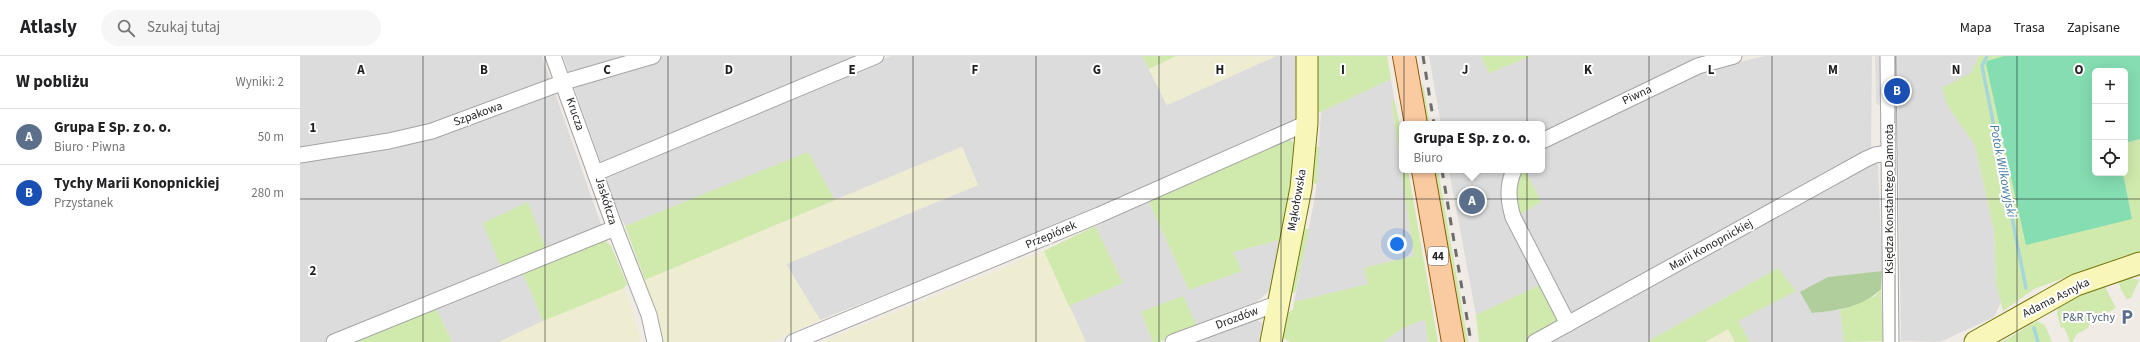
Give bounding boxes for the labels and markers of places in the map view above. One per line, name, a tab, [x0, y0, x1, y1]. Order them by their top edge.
pin: B	[1884, 76, 1910, 106]
pin: A	[1459, 186, 1485, 216]
parking icon: P&R Tychy	[2118, 308, 2136, 326]
place label: P&R Tychy	[2062, 309, 2115, 326]

